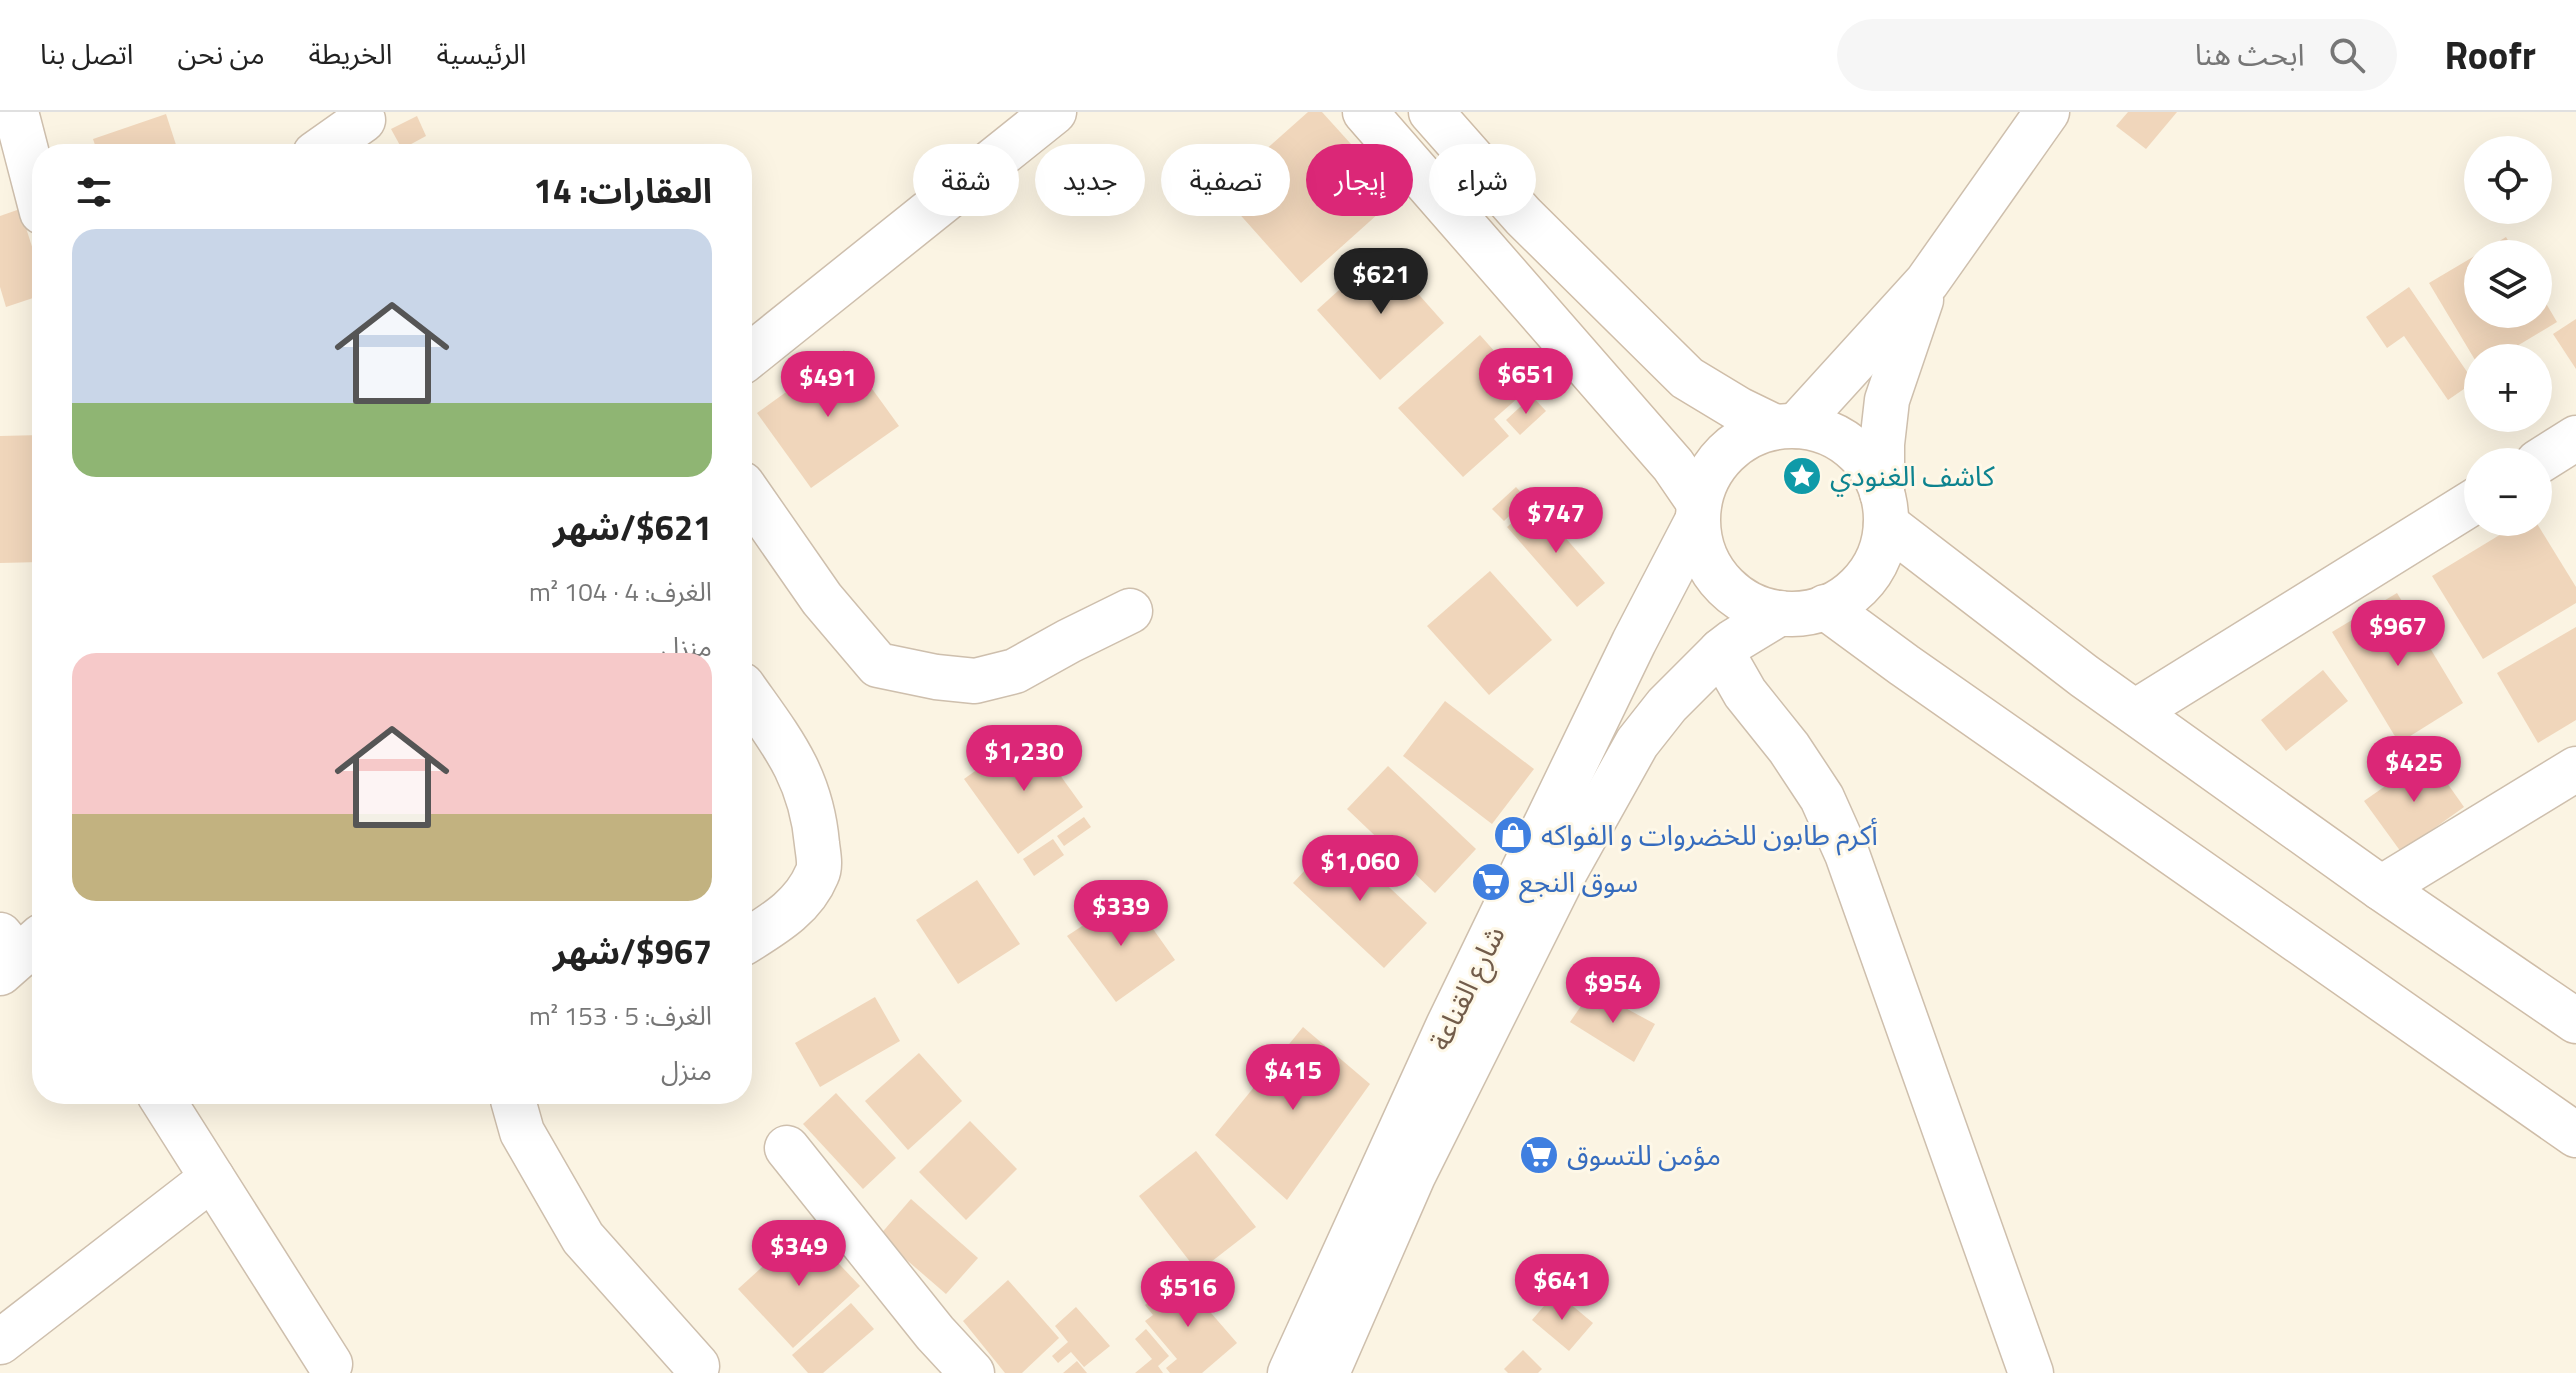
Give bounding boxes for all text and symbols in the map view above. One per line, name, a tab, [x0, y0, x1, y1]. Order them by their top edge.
search box	[1837, 19, 2397, 91]
text: Roofr	[2445, 26, 2536, 84]
text: ابحث هنا	[2195, 31, 2305, 77]
text: اتصل بنا	[40, 32, 134, 75]
text: من نحن	[178, 32, 265, 75]
text: الخريطة	[309, 32, 393, 75]
text: الرئيسية	[437, 32, 527, 75]
icon: search	[2325, 33, 2369, 77]
map controls	[2464, 136, 2552, 536]
button: locate	[2464, 136, 2552, 224]
chip: شقة	[913, 144, 1019, 216]
chip: جديد	[1035, 144, 1145, 216]
chip: تصفية	[1161, 144, 1290, 216]
chip: إيجار	[1306, 144, 1413, 216]
chip: شراء	[1429, 144, 1536, 216]
text: العقارات: 14	[534, 164, 712, 216]
icon: filters	[72, 170, 116, 214]
button: layers	[2464, 240, 2552, 328]
pin: $621	[1334, 248, 1428, 316]
text: $621	[1352, 254, 1410, 293]
icon: home	[320, 281, 464, 425]
button: +	[2464, 344, 2552, 432]
pin: $651	[1479, 348, 1573, 416]
pin: $491	[781, 351, 875, 419]
text: $651	[1497, 354, 1555, 393]
text: $491	[799, 357, 857, 396]
button: −	[2464, 448, 2552, 536]
place label: كاشف الغنودي	[1830, 454, 1995, 497]
place icon: كاشف الغنودي	[1781, 455, 1823, 497]
pin: $747	[1509, 487, 1603, 555]
text: $747	[1527, 493, 1585, 532]
text: $621/شهر	[553, 501, 712, 553]
text: الغرف: 4 · 104 m²	[529, 572, 712, 611]
pin: $967	[2351, 600, 2445, 668]
text: $967	[2369, 606, 2427, 645]
text: منزل	[661, 627, 712, 666]
icon: home	[320, 705, 464, 849]
pin: $1,230	[959, 725, 1089, 793]
text: $1,230	[984, 731, 1064, 770]
pin: $425	[2367, 736, 2461, 804]
text: $425	[2385, 742, 2443, 781]
place label: أكرم طابون للخضروات و الفواكه	[1541, 813, 1878, 856]
shop icon: أكرم طابون للخضروات و الفواكه	[1492, 814, 1534, 856]
pin: $1,060	[1295, 835, 1425, 903]
text: $1,060	[1320, 841, 1400, 880]
place label: سوق النجع	[1519, 860, 1638, 903]
supermarket icon: سوق النجع	[1470, 861, 1512, 903]
pin: $339	[1074, 880, 1168, 948]
text: $339	[1092, 886, 1150, 925]
street label: شارع القناعة	[1418, 918, 1515, 1057]
text: $967/شهر	[553, 925, 712, 977]
pin: $954	[1566, 957, 1660, 1025]
text: $954	[1584, 963, 1642, 1002]
text: الغرف: 5 · 153 m²	[529, 996, 712, 1035]
pin: $415	[1246, 1044, 1340, 1112]
text: $415	[1264, 1050, 1322, 1089]
text: منزل	[661, 1051, 712, 1090]
place label: مؤمن للتسوق	[1567, 1133, 1721, 1176]
supermarket icon: مؤمن للتسوق	[1518, 1134, 1560, 1176]
pin: $349	[752, 1220, 846, 1288]
text: $349	[770, 1226, 828, 1265]
pin: $641	[1515, 1254, 1609, 1322]
text: $641	[1533, 1260, 1591, 1299]
pin: $516	[1141, 1261, 1235, 1329]
text: $516	[1159, 1267, 1217, 1306]

